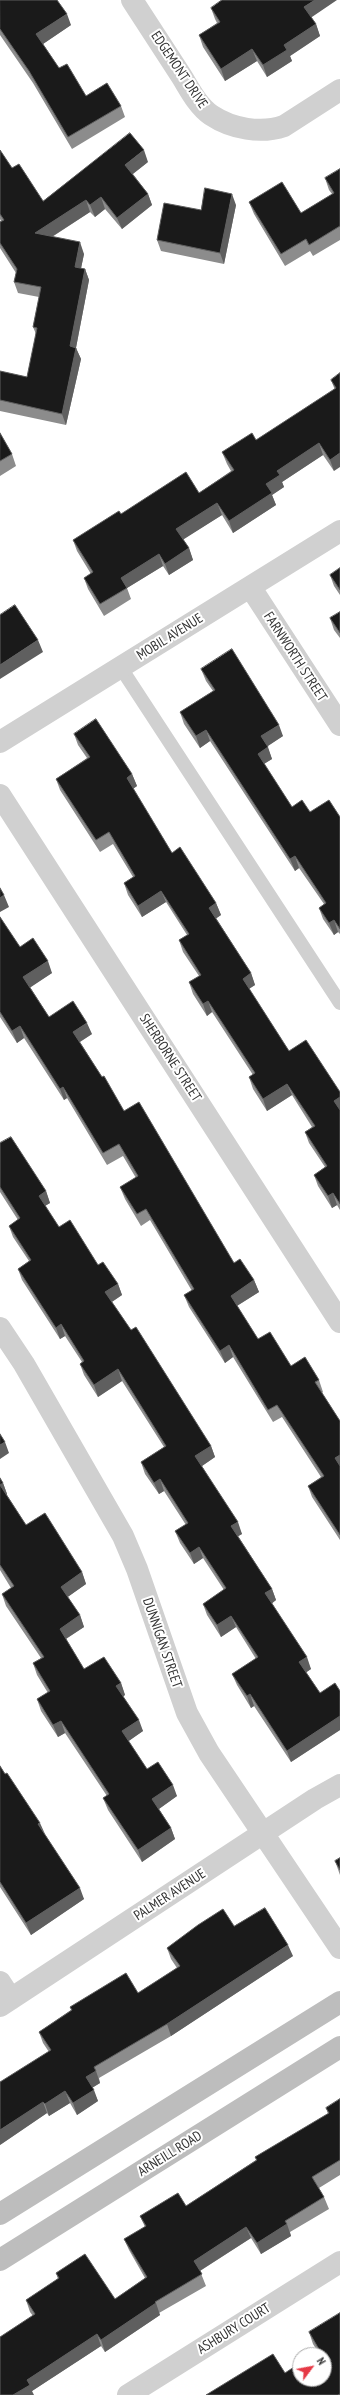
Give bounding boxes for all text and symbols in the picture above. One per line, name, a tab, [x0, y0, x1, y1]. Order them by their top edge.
street label: EDGEMONT DRIVE	[147, 28, 211, 112]
street label: FARNWORTH STREET	[260, 609, 330, 705]
street label: MOBIL AVENUE	[134, 610, 206, 664]
street label: SHERBORNE STREET	[135, 1011, 205, 1105]
street label: DUNNIGAN STREET	[139, 1596, 185, 1690]
street label: PALMER AVENUE	[131, 1866, 209, 1924]
street label: ARNEILL ROAD	[135, 2128, 205, 2180]
street label: ASHBURY COURT	[194, 2300, 274, 2358]
north arrow	[292, 2347, 332, 2387]
text: N	[314, 2355, 329, 2367]

